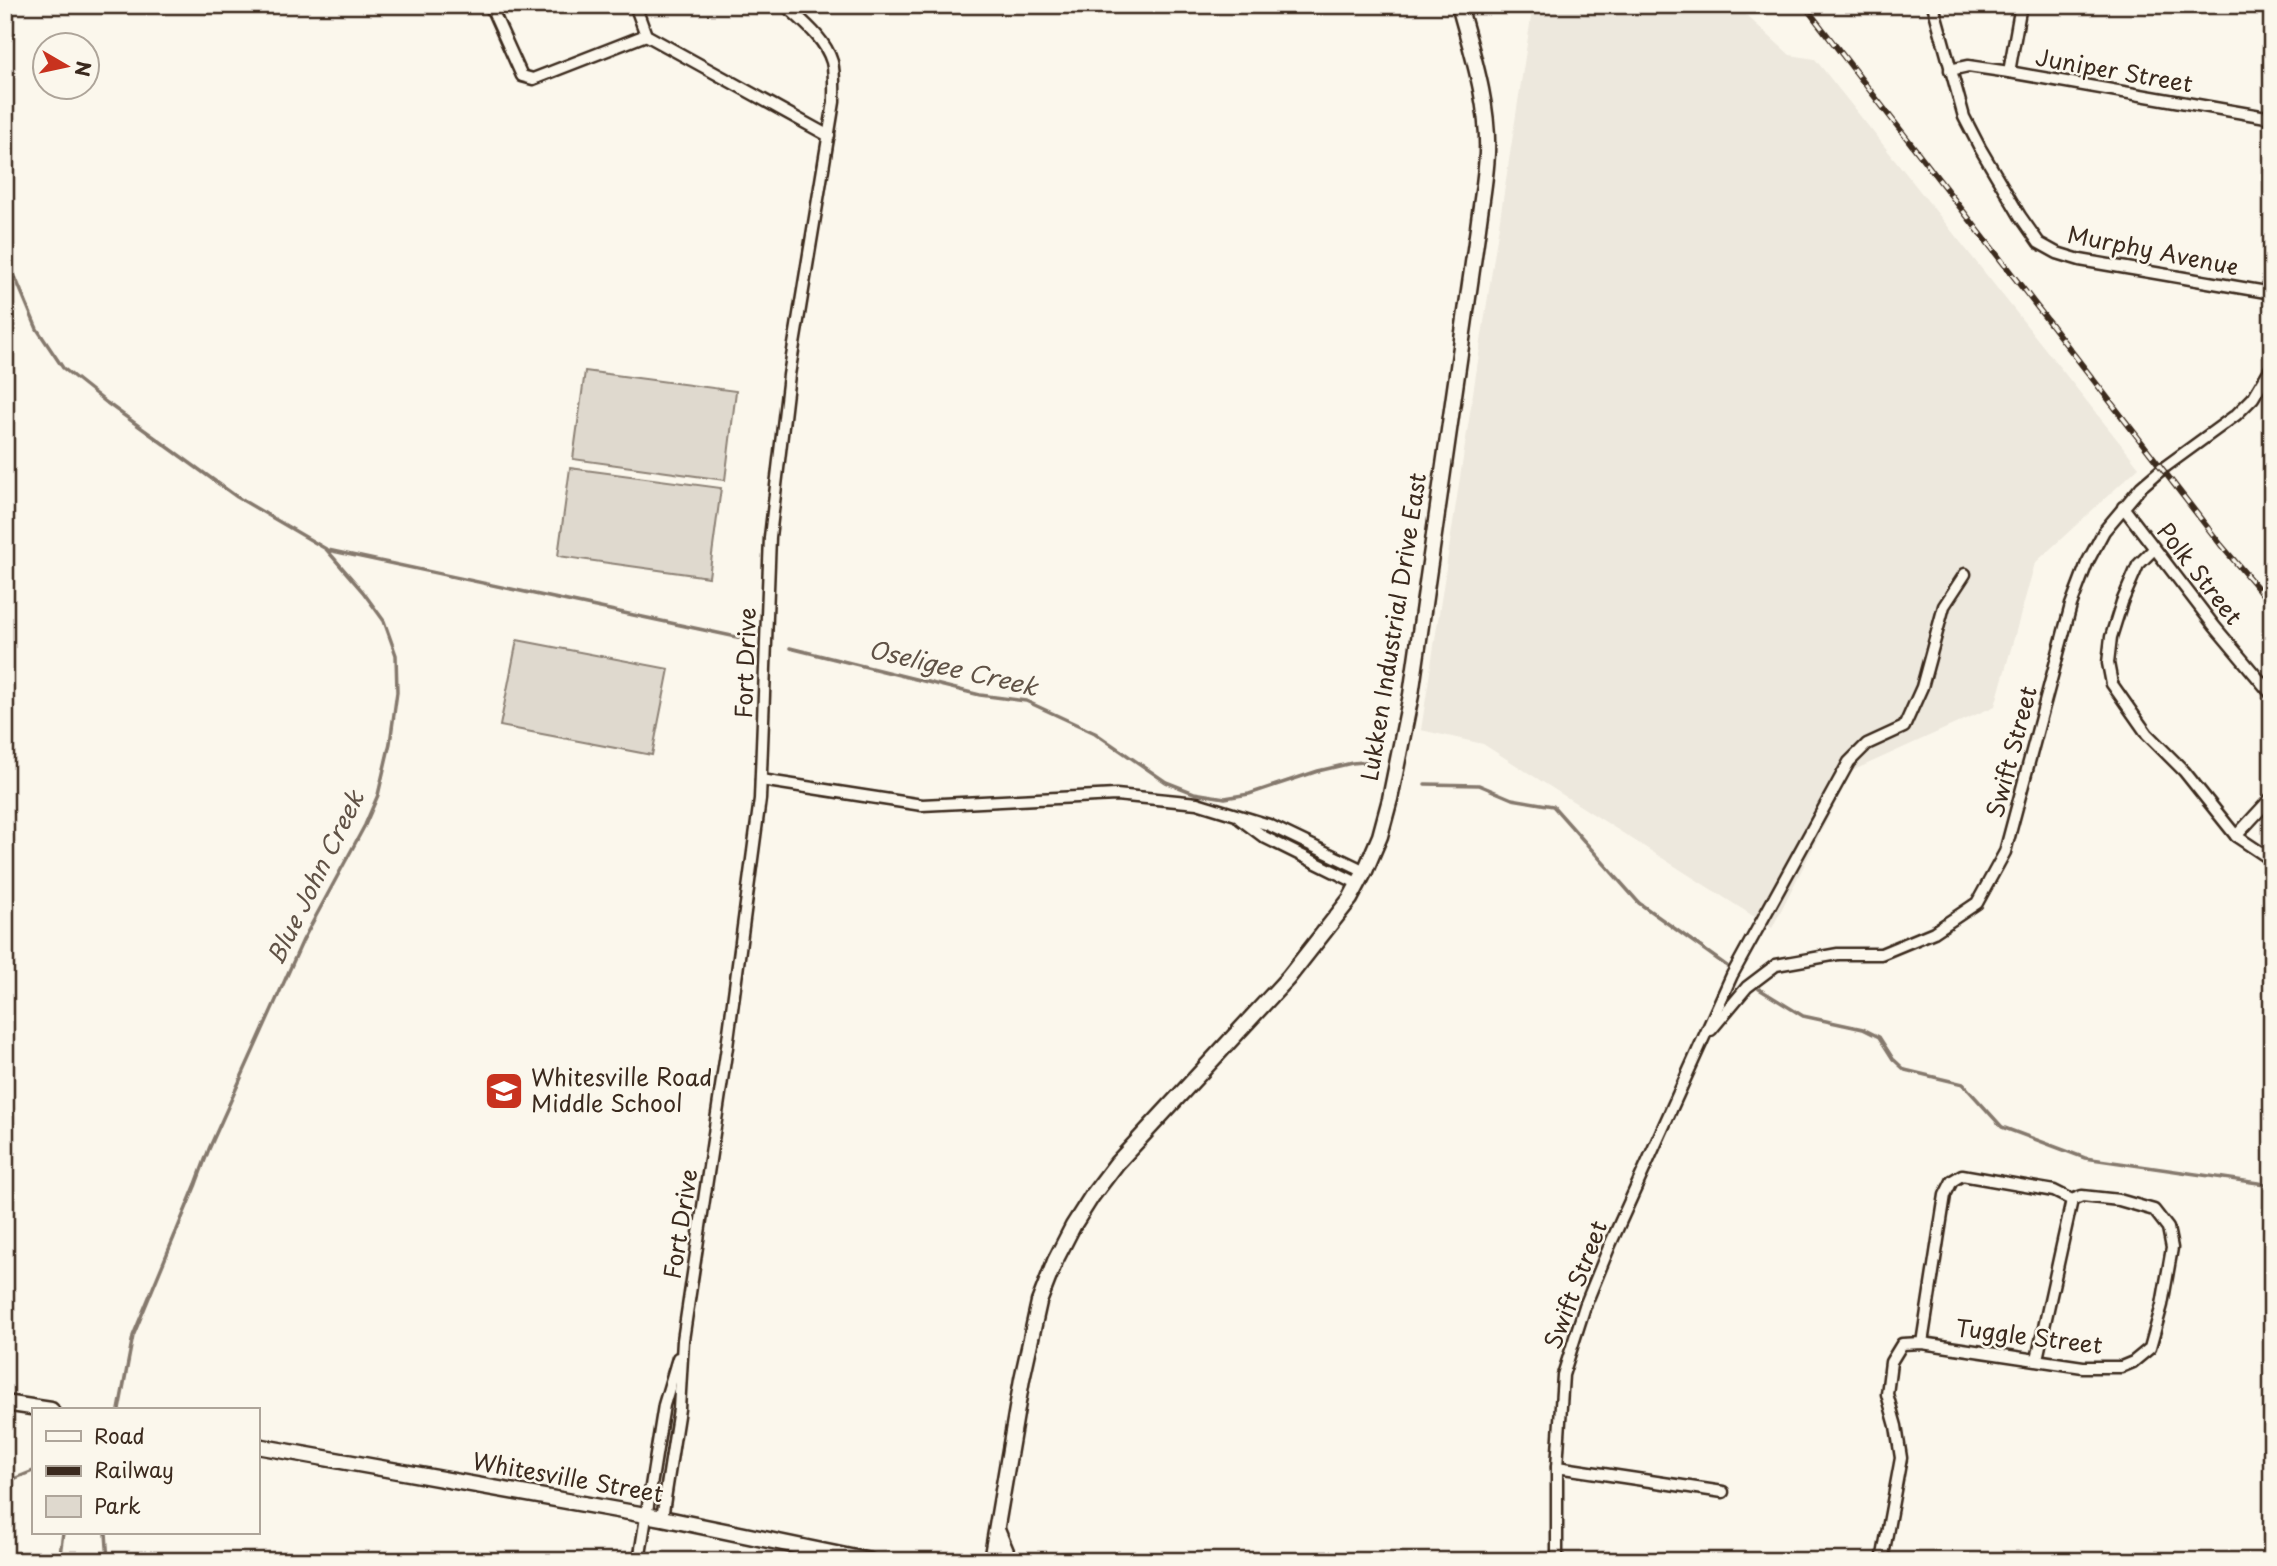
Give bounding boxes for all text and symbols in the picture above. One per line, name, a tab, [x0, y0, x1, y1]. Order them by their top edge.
north arrow	[32, 32, 102, 102]
street label: Juniper Street	[2033, 38, 2196, 101]
text: N	[69, 59, 99, 78]
street label: Murphy Avenue	[2065, 216, 2242, 283]
street label: Lukken Industrial Drive East	[1351, 470, 1434, 783]
street label: Polk Street	[2149, 514, 2251, 632]
street label: Fort Drive	[725, 607, 764, 719]
water label: Oseligee Creek	[865, 630, 1043, 704]
street label: Swift Street	[1976, 682, 2045, 821]
water label: Blue John Creek	[256, 783, 373, 970]
place label: Whitesville Road Middle School	[531, 1059, 713, 1120]
school or university icon: Whitesville Road Middle School	[483, 1070, 525, 1112]
street label: Fort Drive	[654, 1166, 705, 1281]
street label: Swift Street	[1534, 1215, 1615, 1354]
street label: Tuggle Street	[1954, 1309, 2105, 1362]
legend	[32, 1408, 259, 1534]
text: Road	[94, 1419, 145, 1451]
street label: Whitesville Street	[470, 1443, 666, 1511]
text: Railway	[94, 1453, 174, 1485]
text: Park	[94, 1489, 141, 1521]

